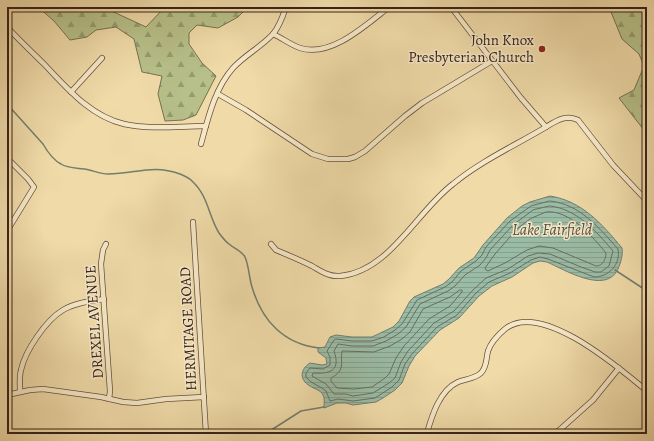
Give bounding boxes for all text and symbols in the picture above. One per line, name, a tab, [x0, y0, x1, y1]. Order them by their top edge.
place label: John Knox Presbyterian Church	[408, 30, 534, 67]
marker: John Knox Presbyterian Church	[537, 44, 547, 54]
water label: Lake Fairfield	[512, 219, 593, 241]
street label: DREXEL AVENUE	[80, 265, 108, 379]
street label: HERMITAGE ROAD	[175, 267, 201, 391]

